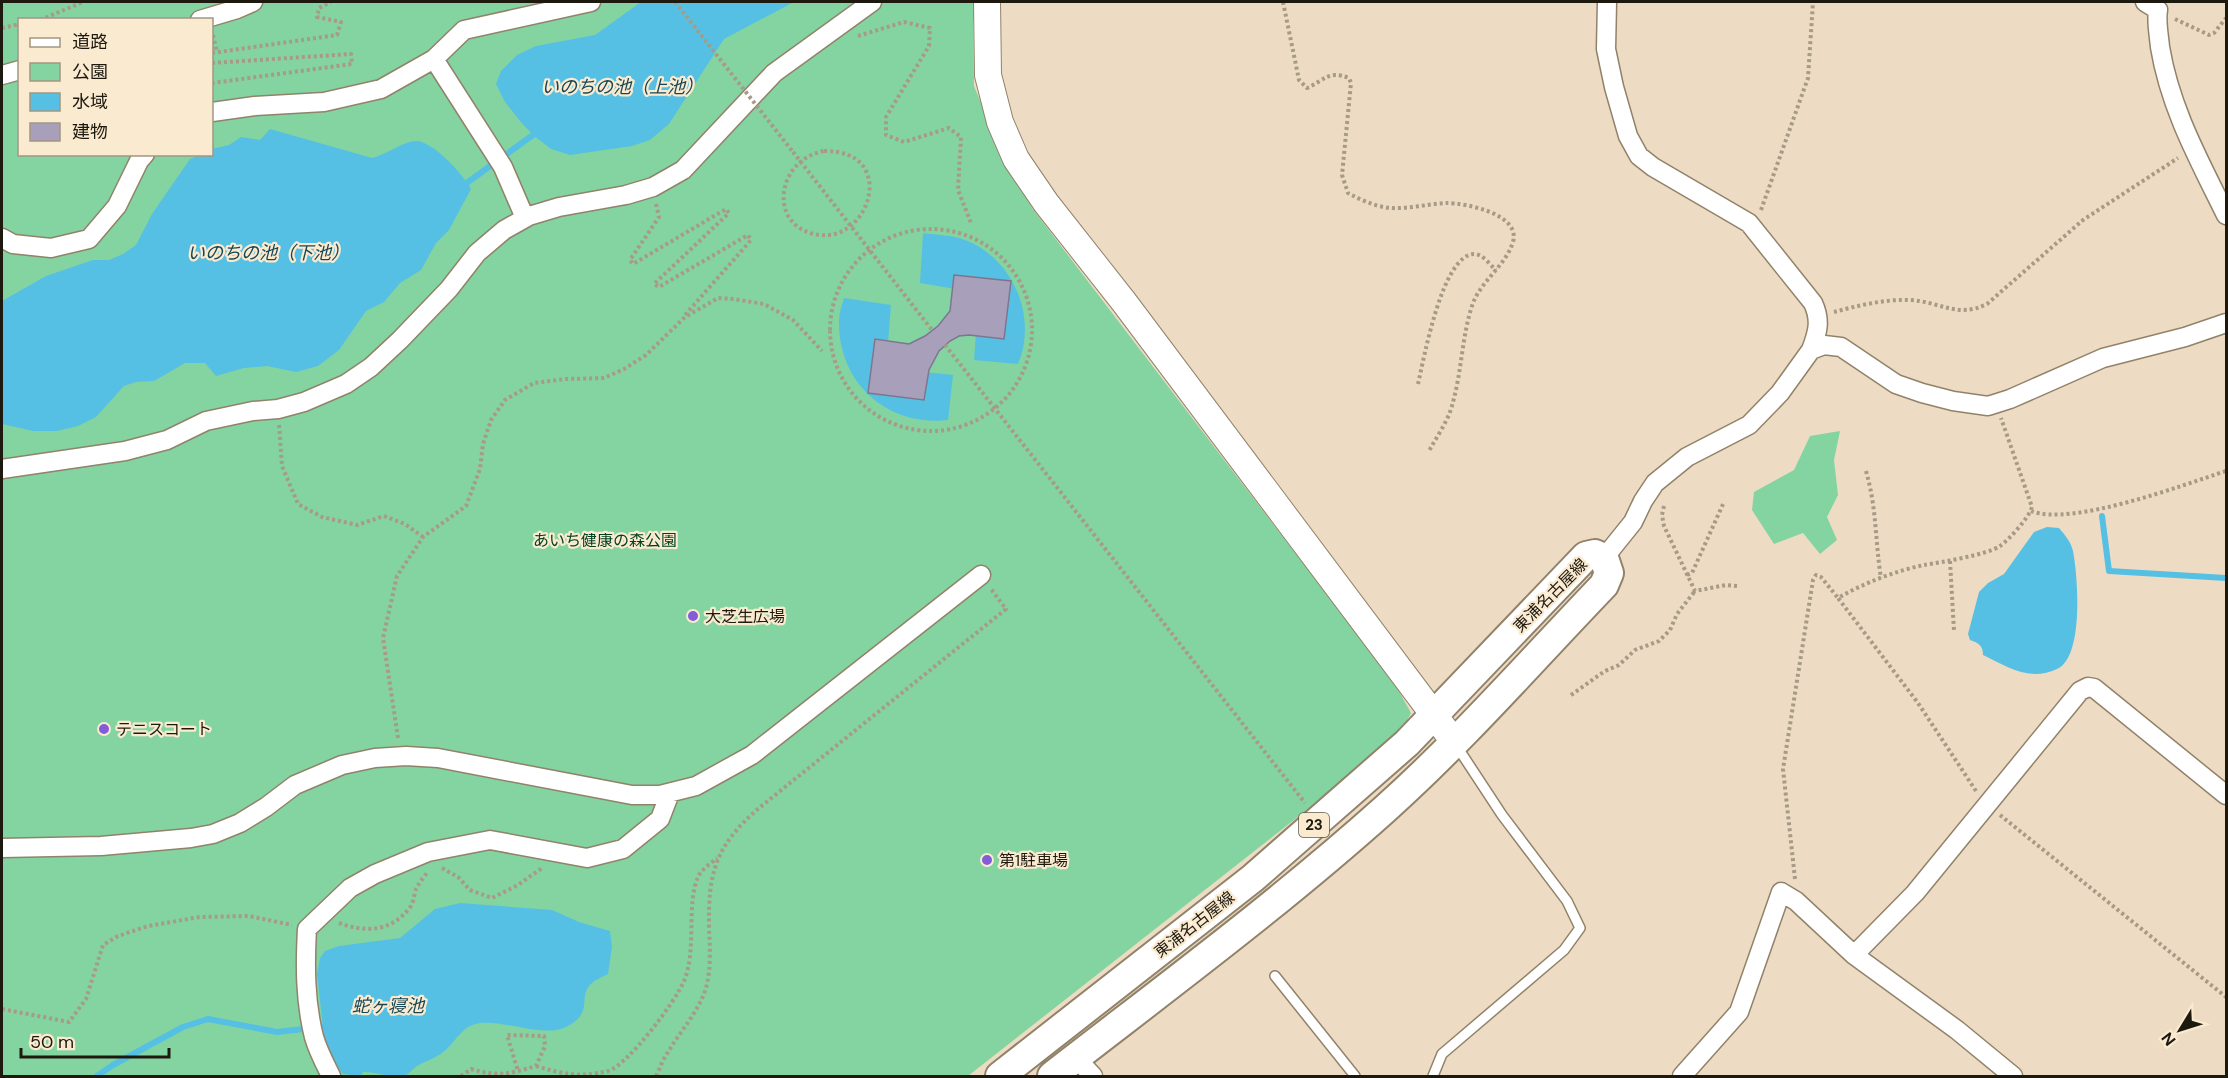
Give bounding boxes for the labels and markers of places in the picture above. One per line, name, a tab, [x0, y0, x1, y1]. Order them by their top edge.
place label: 大芝生広場	[705, 606, 785, 627]
marker: 大芝生広場	[686, 609, 700, 623]
place label: テニスコート	[116, 719, 212, 740]
marker: テニスコート	[97, 722, 111, 736]
place label: 第1駐車場	[999, 850, 1068, 871]
marker: 第1駐車場	[980, 853, 994, 867]

